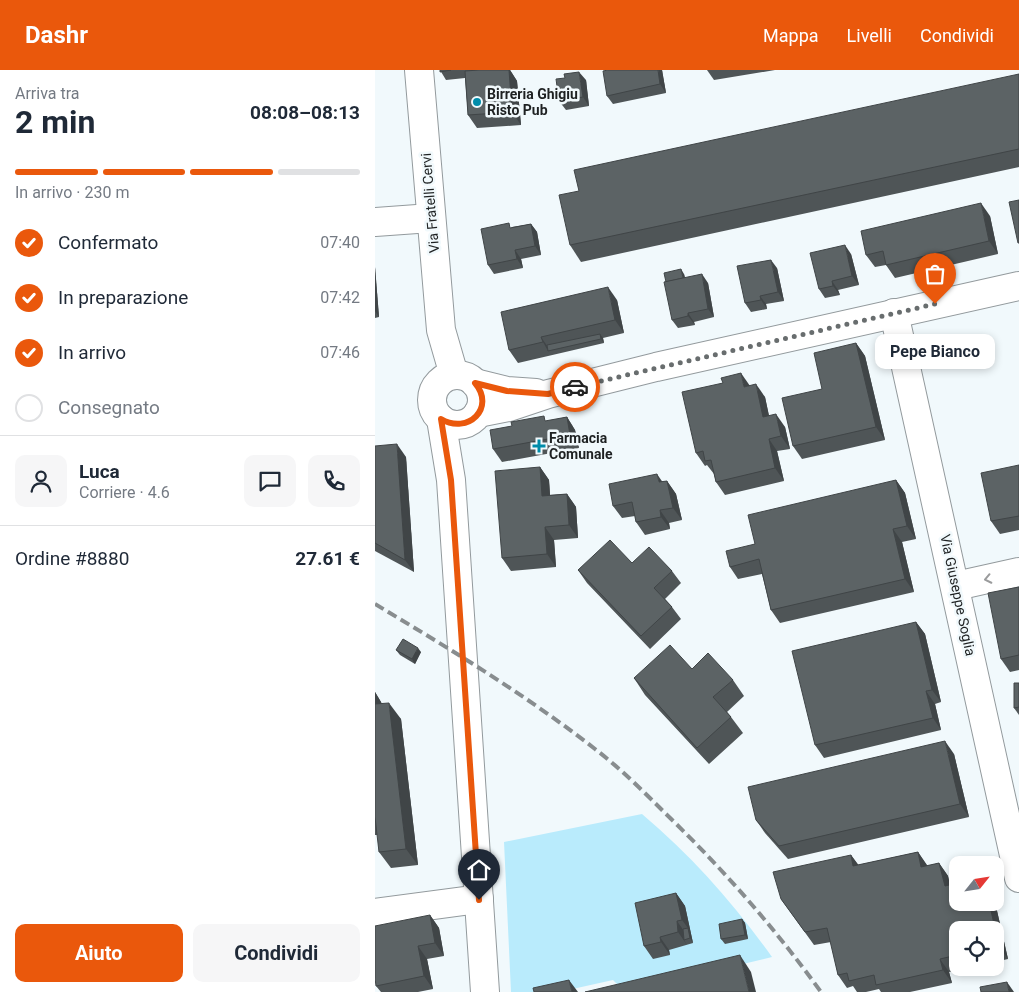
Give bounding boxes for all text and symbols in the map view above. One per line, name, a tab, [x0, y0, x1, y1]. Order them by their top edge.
text: Dashr	[25, 21, 88, 49]
text: Mappa	[763, 25, 819, 46]
text: Livelli	[847, 25, 892, 46]
text: Condividi	[920, 25, 994, 46]
text: Arriva tra	[15, 84, 80, 103]
place label: Birreria Ghigiu Risto Pub	[487, 86, 578, 118]
marker: Birreria Ghigiu Risto Pub	[471, 96, 483, 108]
text: 08:08–08:13	[250, 101, 360, 124]
text: 2 min	[15, 103, 95, 141]
street label: Via Fratelli Cervi	[418, 152, 442, 254]
text: In arrivo · 230 m	[15, 183, 129, 202]
icon: check	[15, 229, 43, 257]
text: Confermato	[58, 231, 158, 254]
text: 07:40	[320, 233, 360, 252]
pin	[914, 253, 956, 304]
icon: bag	[921, 260, 949, 288]
icon: check	[15, 284, 43, 312]
text: In preparazione	[58, 286, 188, 309]
text: 07:42	[320, 288, 360, 307]
callout: Pepe Bianco	[875, 334, 995, 369]
icon: check	[15, 339, 43, 367]
text: In arrivo	[58, 341, 126, 364]
text: Pepe Bianco	[890, 342, 980, 361]
text: 07:46	[320, 343, 360, 362]
courier	[550, 362, 600, 412]
icon: car	[561, 373, 589, 401]
text: Consegnato	[58, 396, 160, 419]
place label: Farmacia Comunale	[549, 430, 613, 462]
marker: Farmacia Comunale	[533, 440, 545, 452]
button: person	[15, 455, 67, 507]
button: chat	[244, 455, 296, 507]
button: phone	[308, 455, 360, 507]
text: Luca	[79, 460, 120, 483]
text: Corriere · 4.6	[79, 483, 170, 502]
street label: Via Giuseppe Soglia	[937, 533, 979, 657]
text: Ordine #8880	[15, 547, 129, 570]
text: 27.61 €	[295, 547, 360, 570]
one-way arrow	[983, 573, 992, 584]
pin	[458, 849, 500, 900]
icon: home	[465, 856, 493, 884]
north arrow	[949, 856, 1004, 911]
map controls	[949, 856, 1004, 976]
button: locate	[949, 921, 1004, 976]
button: Aiuto	[15, 924, 183, 982]
button: Condividi	[193, 924, 360, 982]

